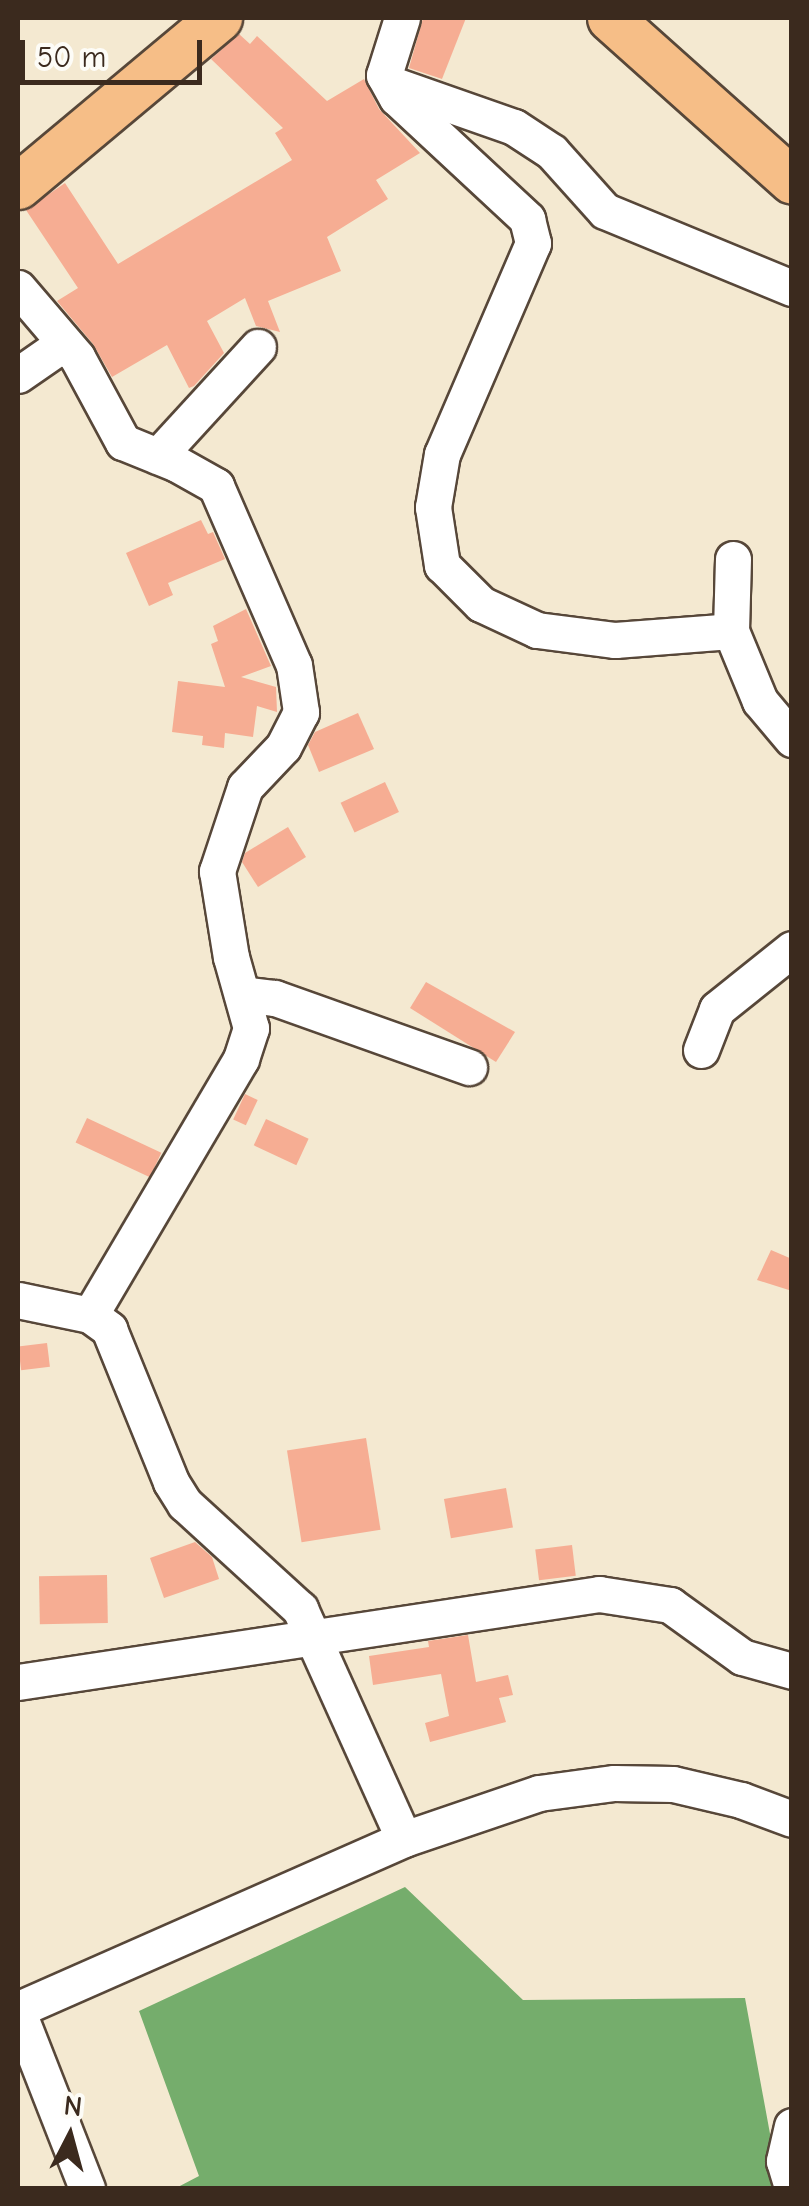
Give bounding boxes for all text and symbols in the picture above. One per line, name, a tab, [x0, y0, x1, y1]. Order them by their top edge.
scale bar	[25, 20, 208, 82]
text: 50 m	[37, 40, 106, 75]
north arrow	[20, 2086, 120, 2186]
text: N	[62, 2089, 84, 2123]

